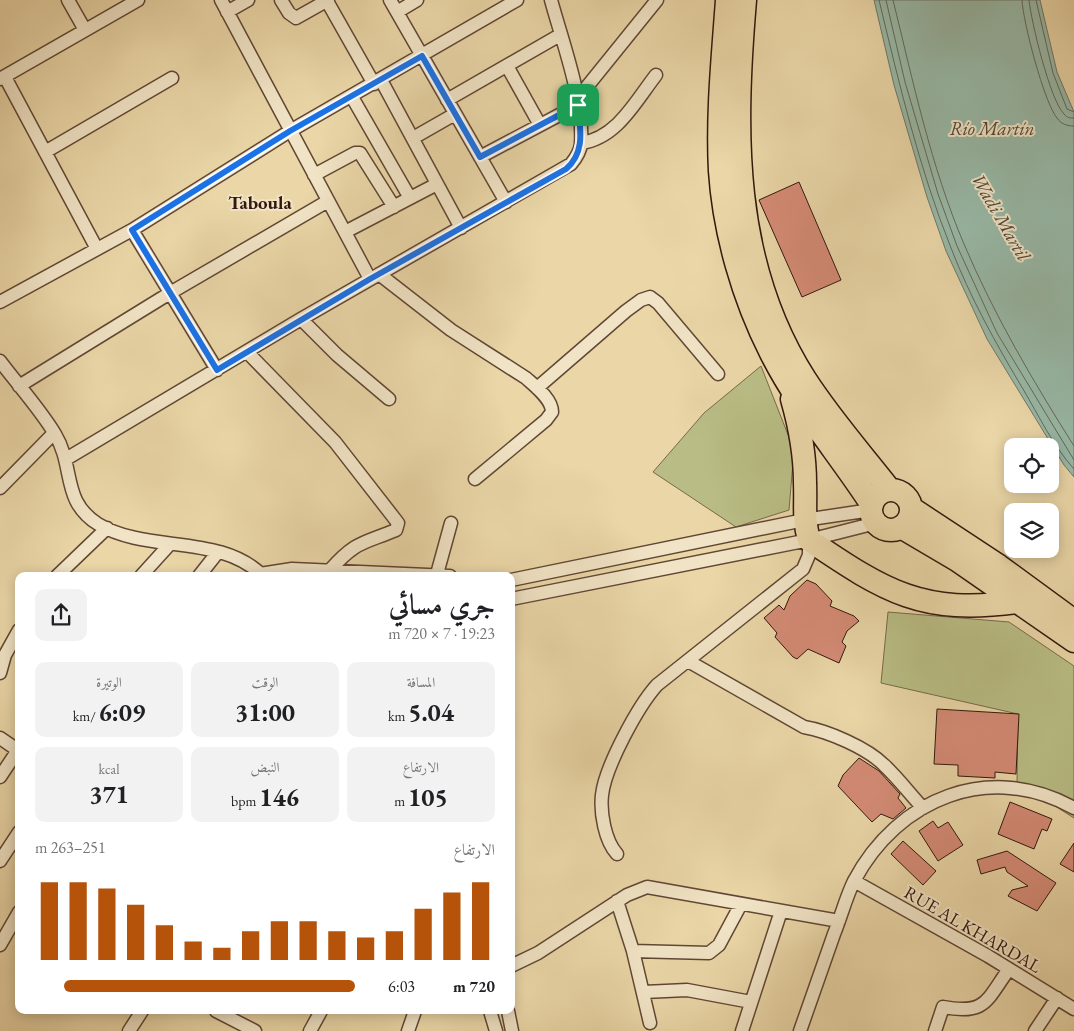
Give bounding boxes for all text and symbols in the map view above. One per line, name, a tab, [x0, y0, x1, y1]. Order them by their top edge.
pin	[557, 84, 599, 126]
icon: arrive	[564, 91, 592, 119]
water label: Río Martín	[949, 116, 1035, 141]
water label: Wadi Martil	[966, 169, 1036, 266]
district label: Taboula	[228, 190, 292, 215]
map controls	[1004, 438, 1059, 558]
button: locate	[1004, 438, 1059, 493]
button: layers	[1004, 503, 1059, 558]
text: جري مسائي	[389, 586, 495, 622]
button: share	[35, 589, 87, 641]
text: 19:23 · 7 × 720 m	[388, 623, 495, 644]
text: الوتيرة	[96, 673, 122, 691]
text: الوقت	[252, 673, 278, 691]
text: المسافة	[407, 673, 435, 691]
text: 6:09	[99, 696, 145, 728]
text: 31:00	[235, 696, 295, 728]
text: 5.04	[408, 696, 454, 728]
text: /km	[73, 707, 99, 725]
text: km	[388, 707, 408, 725]
text: النبض	[251, 758, 279, 776]
text: الارتفاع	[403, 758, 439, 776]
text: kcal	[99, 760, 120, 778]
text: 371	[89, 778, 129, 810]
text: 146	[259, 781, 299, 813]
text: 105	[408, 781, 448, 813]
text: bpm	[231, 792, 259, 810]
text: m	[394, 792, 408, 810]
text: 251–263 m	[35, 837, 106, 858]
text: الارتفاع	[453, 839, 495, 860]
street label: RUE AL KHARDAL	[900, 880, 1046, 978]
text: 6:03	[388, 976, 415, 997]
text: 720 m	[453, 976, 495, 997]

